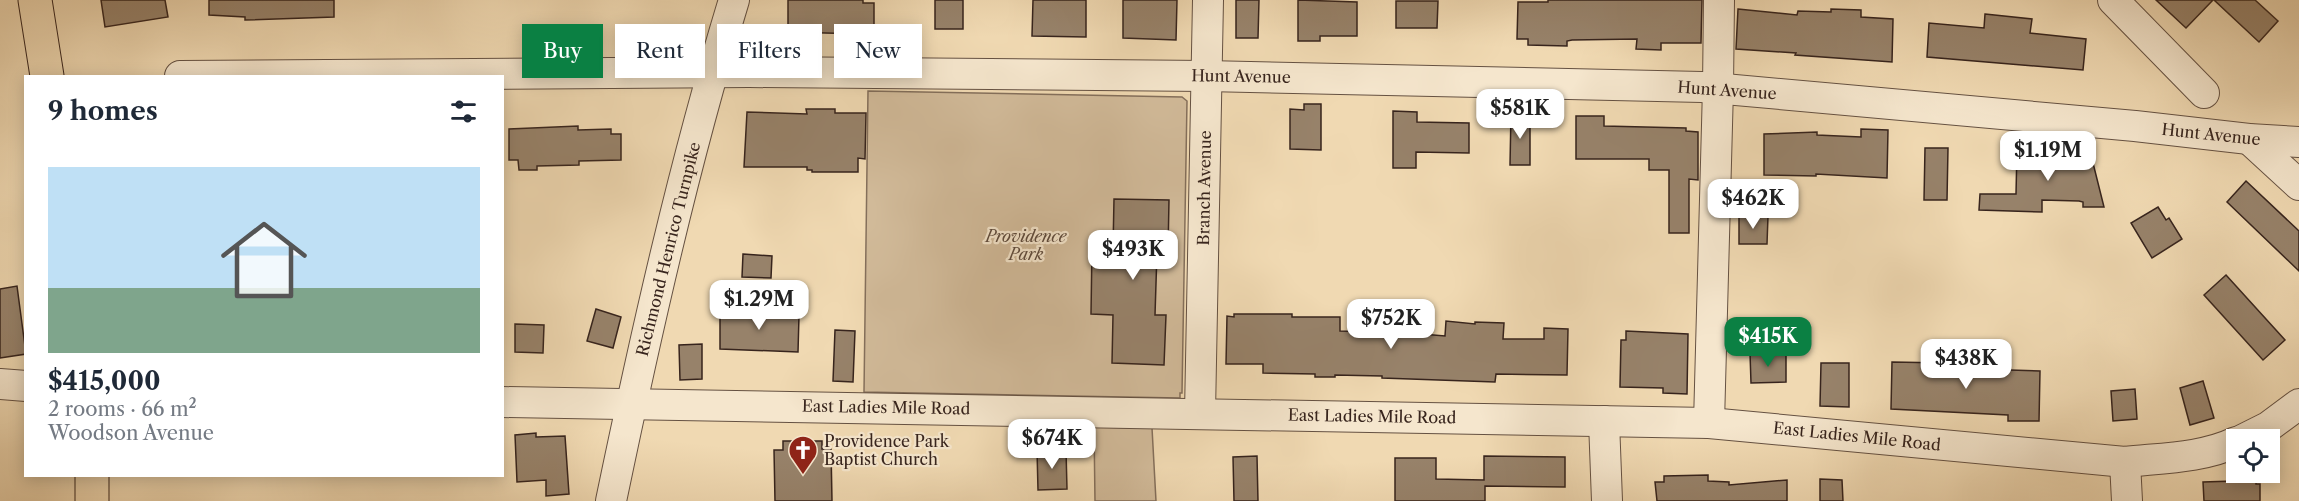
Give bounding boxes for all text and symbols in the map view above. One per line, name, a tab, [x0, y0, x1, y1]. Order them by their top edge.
chip: Buy	[522, 24, 603, 78]
chip: Rent	[615, 24, 705, 78]
chip: Filters	[717, 24, 822, 78]
chip: New	[834, 24, 922, 78]
street label: Hunt Avenue	[1191, 65, 1291, 87]
street label: Hunt Avenue	[1677, 77, 1777, 103]
pin: $581K	[1478, 89, 1562, 140]
text: 9 homes	[48, 95, 158, 127]
icon: filters	[447, 95, 480, 128]
text: $581K	[1490, 96, 1550, 120]
street label: Hunt Avenue	[2160, 119, 2262, 149]
street label: Branch Avenue	[1193, 130, 1215, 246]
pin: $1.19M	[1999, 131, 2097, 182]
text: $1.19M	[2014, 138, 2082, 162]
street label: Richmond Henrico Turnpike	[632, 140, 704, 358]
pin: $462K	[1711, 179, 1795, 230]
text: $462K	[1722, 186, 1784, 210]
icon: home	[210, 206, 318, 314]
park label: Providence Park	[984, 226, 1068, 264]
pin: $493K	[1091, 230, 1175, 281]
text: $493K	[1102, 237, 1164, 261]
pin: $1.29M	[710, 280, 808, 331]
text: $1.29M	[724, 287, 794, 311]
pin: $752K	[1349, 299, 1433, 350]
text: $752K	[1361, 306, 1421, 330]
pin: $415K	[1726, 317, 1810, 368]
text: $415K	[1738, 324, 1798, 348]
pin: $438K	[1924, 339, 2008, 390]
text: $438K	[1935, 346, 1997, 370]
text: $415,000	[48, 365, 161, 397]
street label: East Ladies Mile Road	[802, 396, 971, 418]
text: 2 rooms · 66 m²	[48, 397, 197, 421]
street label: East Ladies Mile Road	[1288, 405, 1457, 427]
street label: East Ladies Mile Road	[1772, 417, 1942, 455]
pin: $674K	[1010, 419, 1094, 470]
text: Woodson Avenue	[48, 421, 214, 445]
text: $674K	[1022, 426, 1082, 450]
map controls	[2226, 429, 2280, 483]
button: locate	[2226, 429, 2280, 483]
place label: Providence Park Baptist Church	[824, 431, 950, 469]
church icon: Providence Park Baptist Church	[787, 434, 819, 476]

